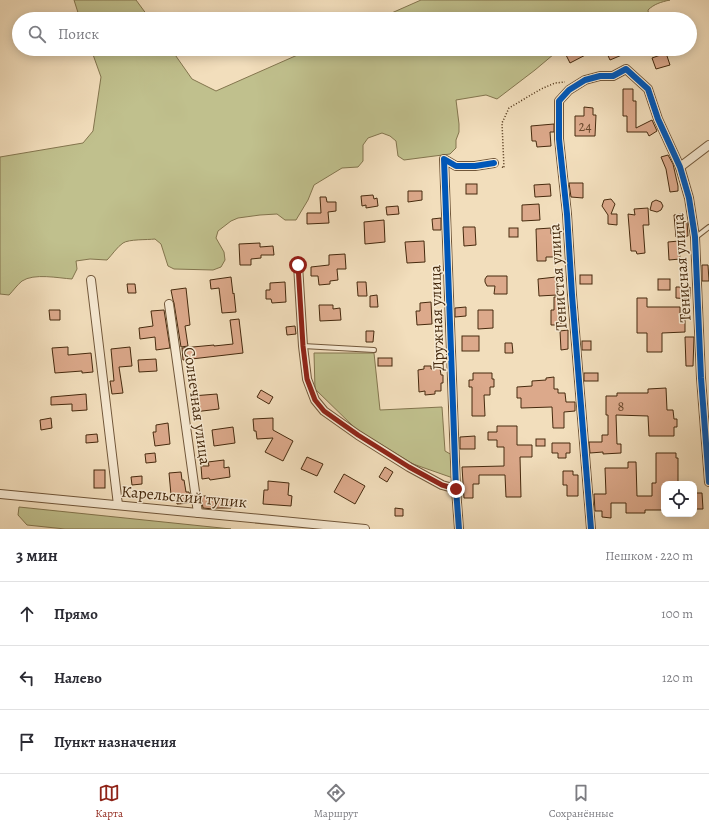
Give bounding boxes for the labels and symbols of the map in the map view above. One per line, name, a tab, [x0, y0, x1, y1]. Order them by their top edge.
house number: 24	[579, 117, 592, 136]
street label: Тенисная улица	[667, 212, 697, 323]
street label: Тенистая улица	[543, 222, 573, 331]
route start	[289, 256, 307, 274]
street label: Дружная улица	[424, 264, 450, 371]
street label: Солнечная улица	[178, 346, 216, 467]
house number: 8	[618, 397, 625, 416]
route end	[447, 480, 465, 498]
street label: Карельский тупик	[120, 481, 248, 513]

